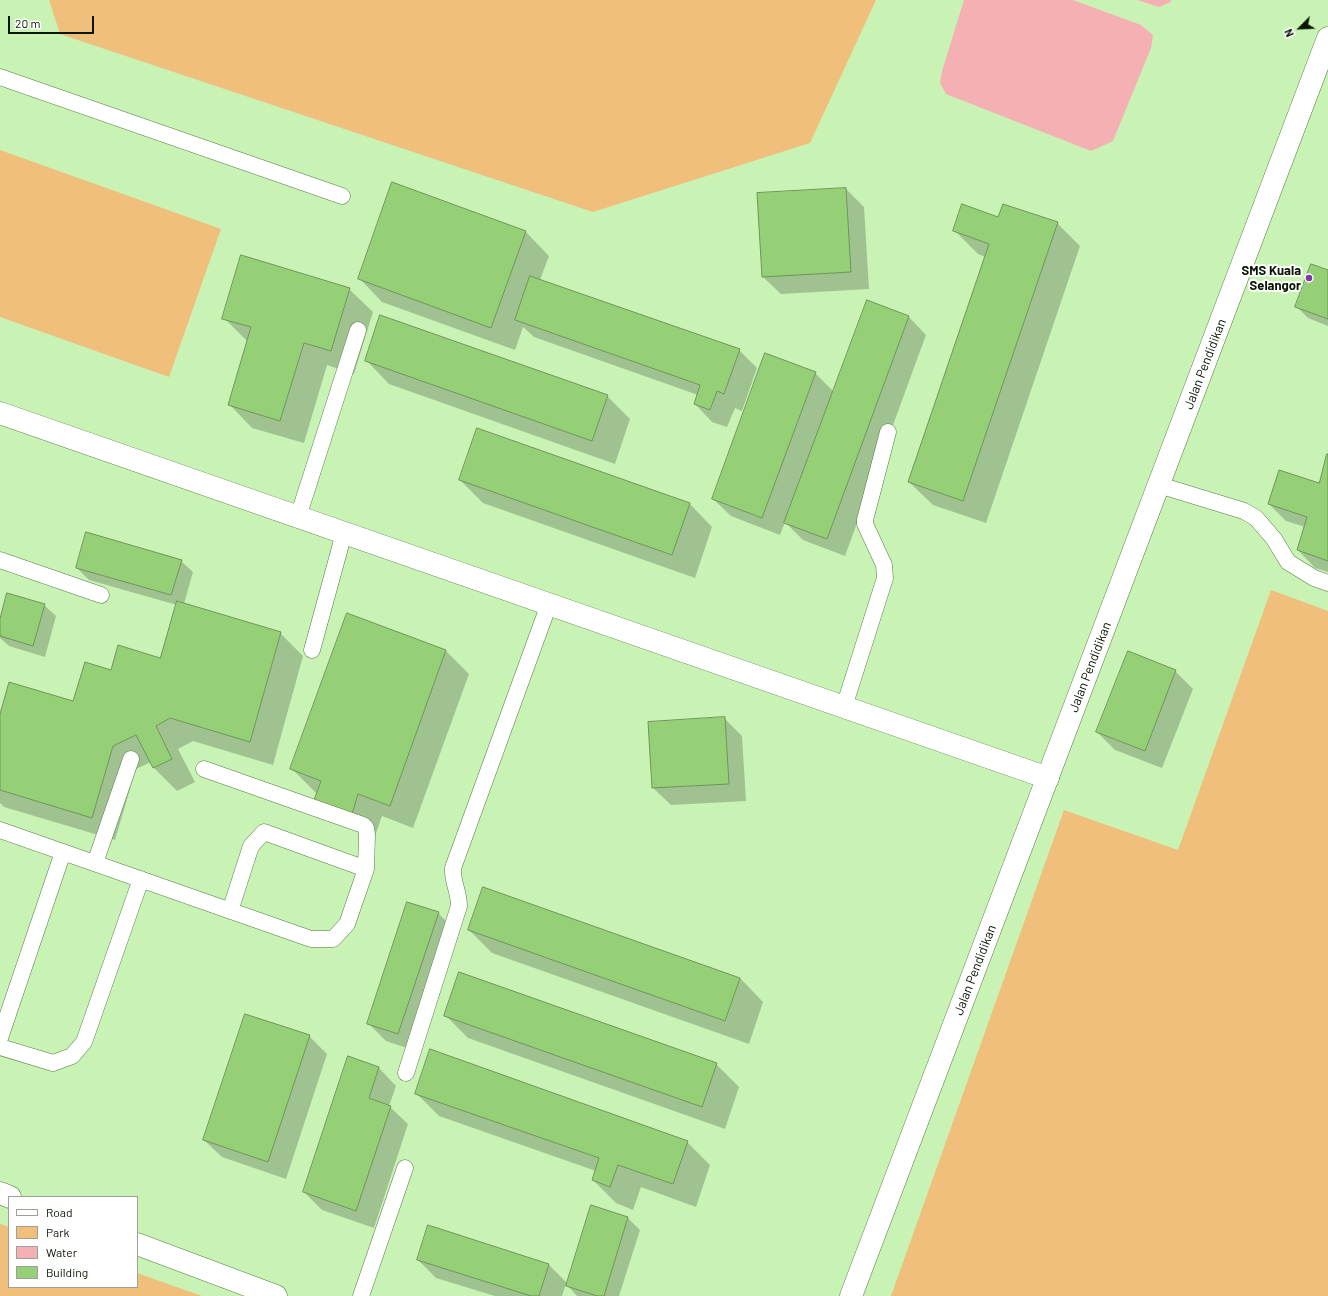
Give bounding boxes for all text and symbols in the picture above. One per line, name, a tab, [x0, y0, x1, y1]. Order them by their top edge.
scale bar	[10, 8, 96, 34]
north arrow	[1280, 8, 1320, 48]
text: 20 m	[15, 16, 41, 30]
text: N	[1281, 27, 1296, 39]
place label: SMS Kuala Selangor	[1242, 263, 1301, 294]
marker: SMS Kuala Selangor	[1304, 273, 1314, 283]
street label: Jalan Pendidikan	[1181, 317, 1229, 411]
street label: Jalan Pendidikan	[1066, 620, 1114, 714]
street label: Jalan Pendidikan	[951, 923, 999, 1017]
legend	[8, 1196, 138, 1288]
text: Road	[46, 1205, 73, 1219]
text: Park	[46, 1225, 70, 1239]
text: Water	[46, 1245, 77, 1259]
text: Building	[46, 1265, 88, 1279]

